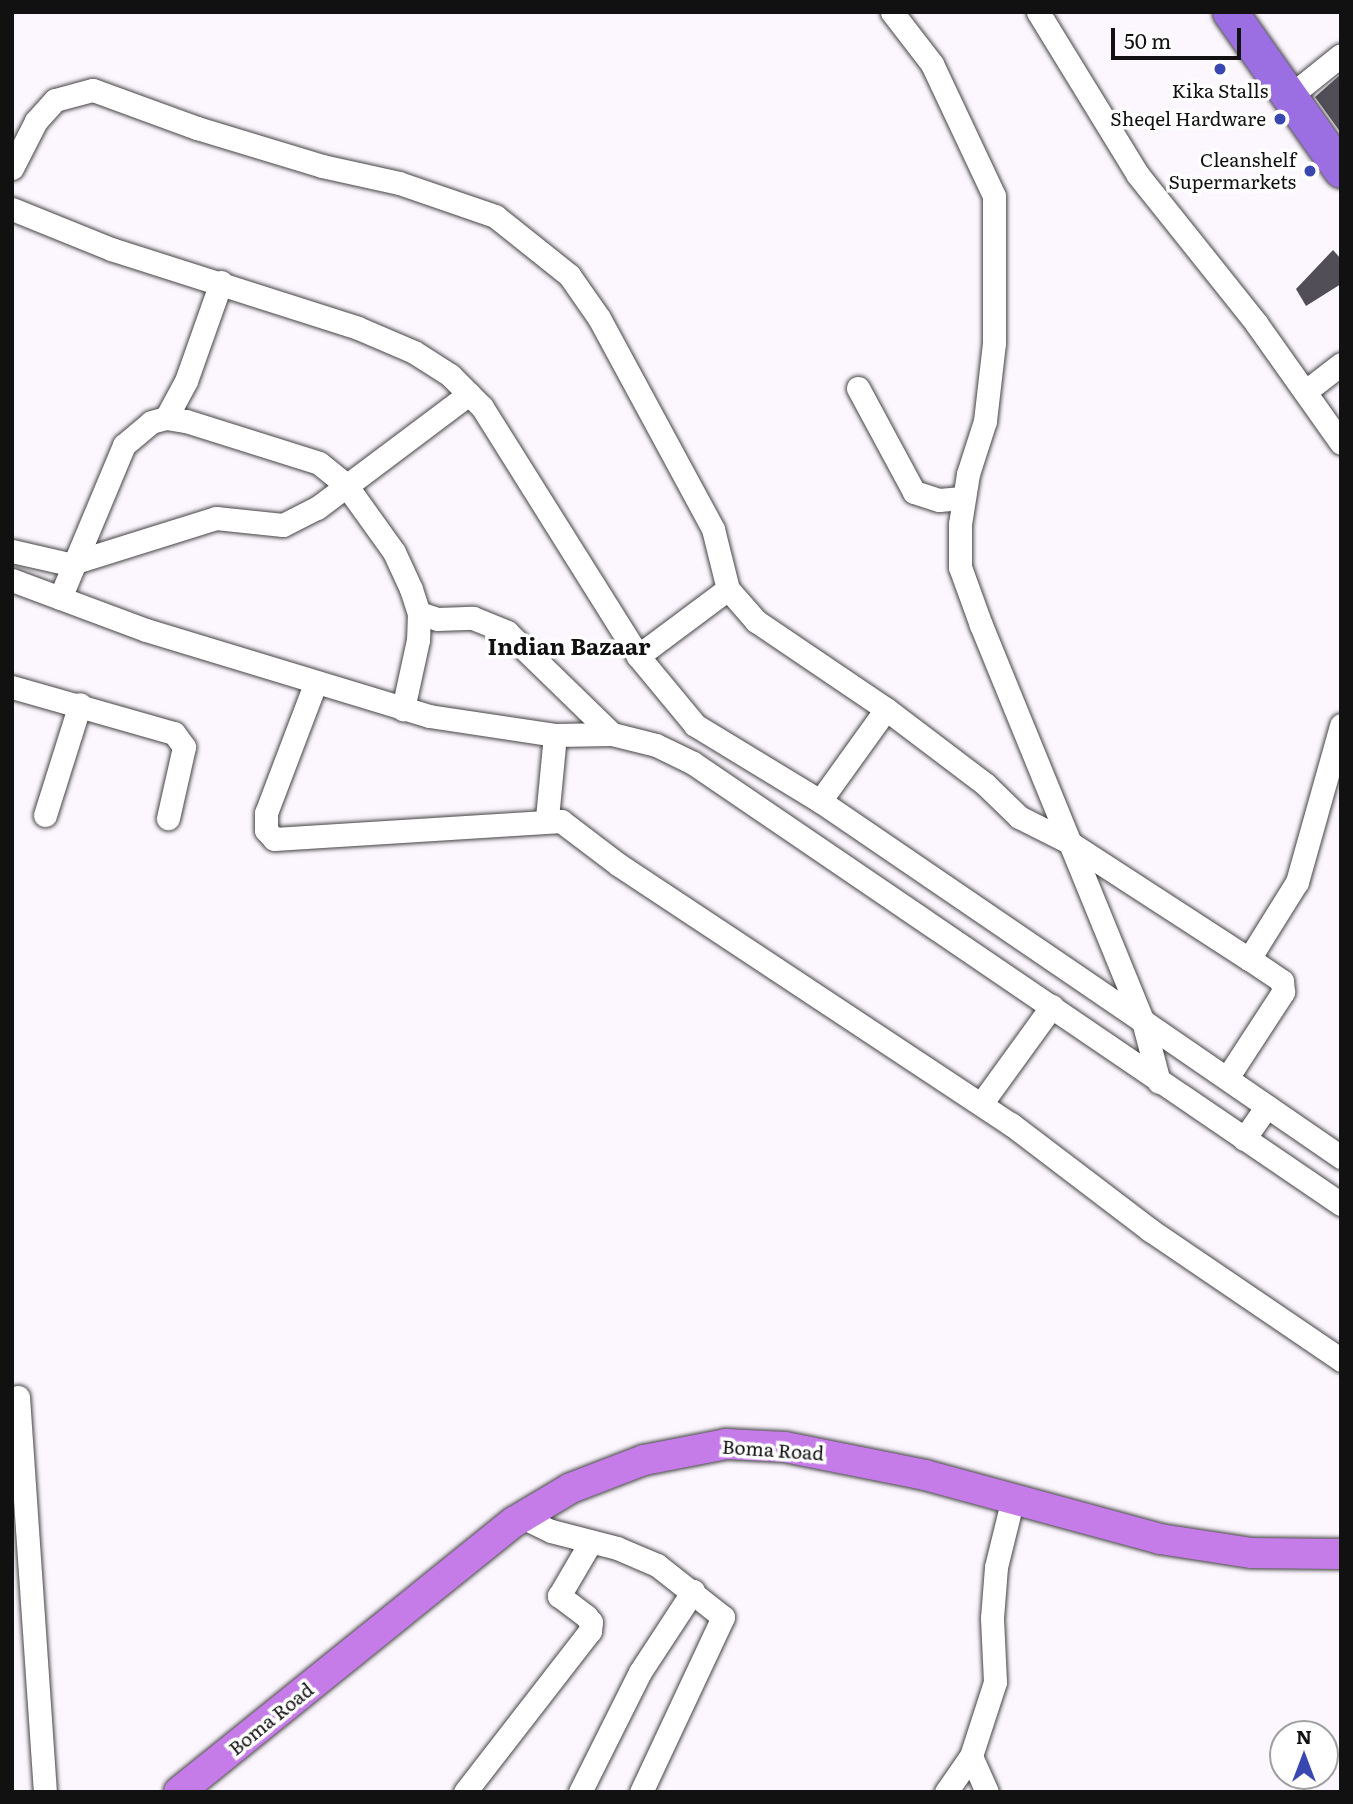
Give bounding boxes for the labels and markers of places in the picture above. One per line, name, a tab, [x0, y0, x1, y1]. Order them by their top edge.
marker: Kika Stalls	[1212, 61, 1228, 77]
place label: Kika Stalls	[1172, 80, 1268, 102]
place label: Sheqel Hardware	[1110, 108, 1266, 130]
marker: Sheqel Hardware	[1272, 111, 1288, 127]
place label: Cleanshelf Supermarkets	[1168, 149, 1296, 193]
marker: Cleanshelf Supermarkets	[1302, 163, 1318, 179]

